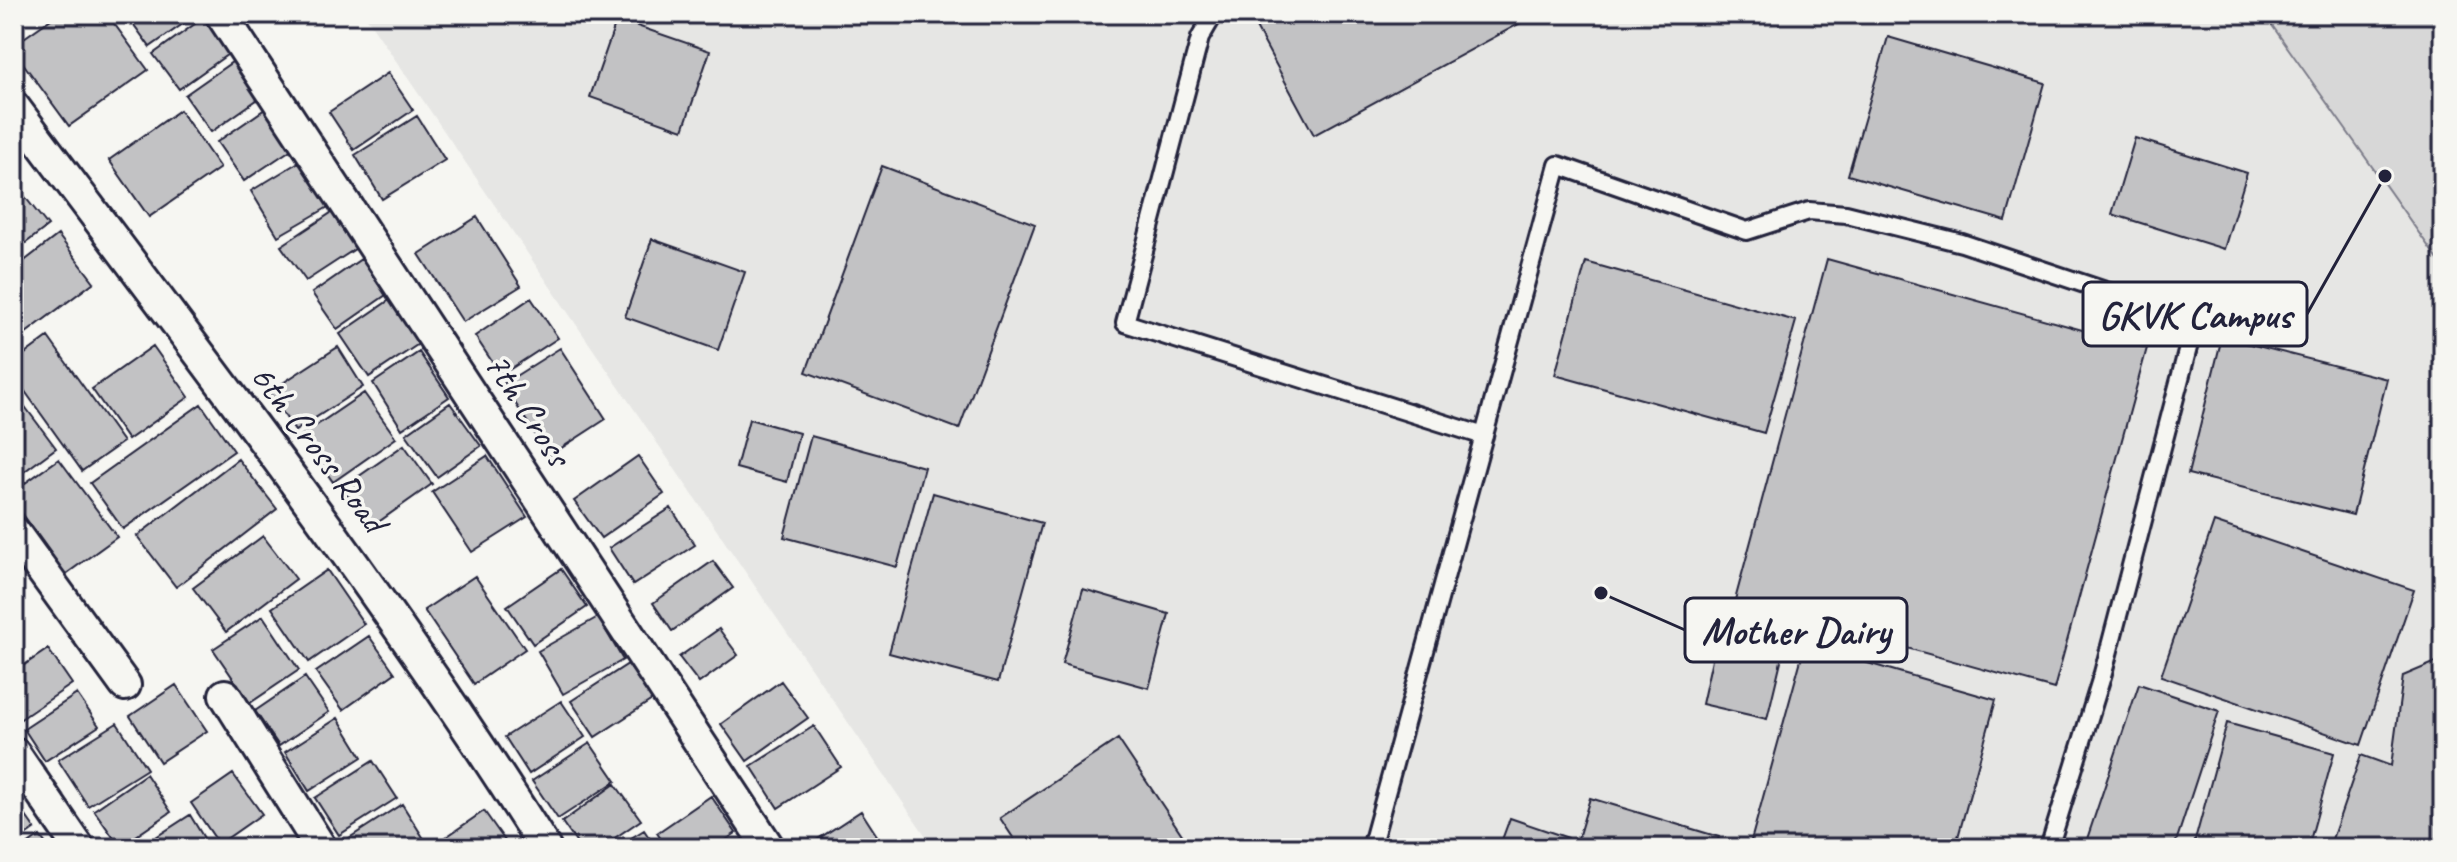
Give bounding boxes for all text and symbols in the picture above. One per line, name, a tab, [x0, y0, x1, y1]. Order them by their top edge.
callout: GKVK Campus	[2083, 282, 2307, 346]
text: GKVK Campus	[2098, 290, 2296, 340]
street label: 7th Cross	[474, 343, 584, 478]
street label: 6th Cross Road	[240, 354, 401, 546]
callout: Mother Dairy	[1685, 598, 1907, 662]
text: Mother Dairy	[1702, 606, 1894, 656]

